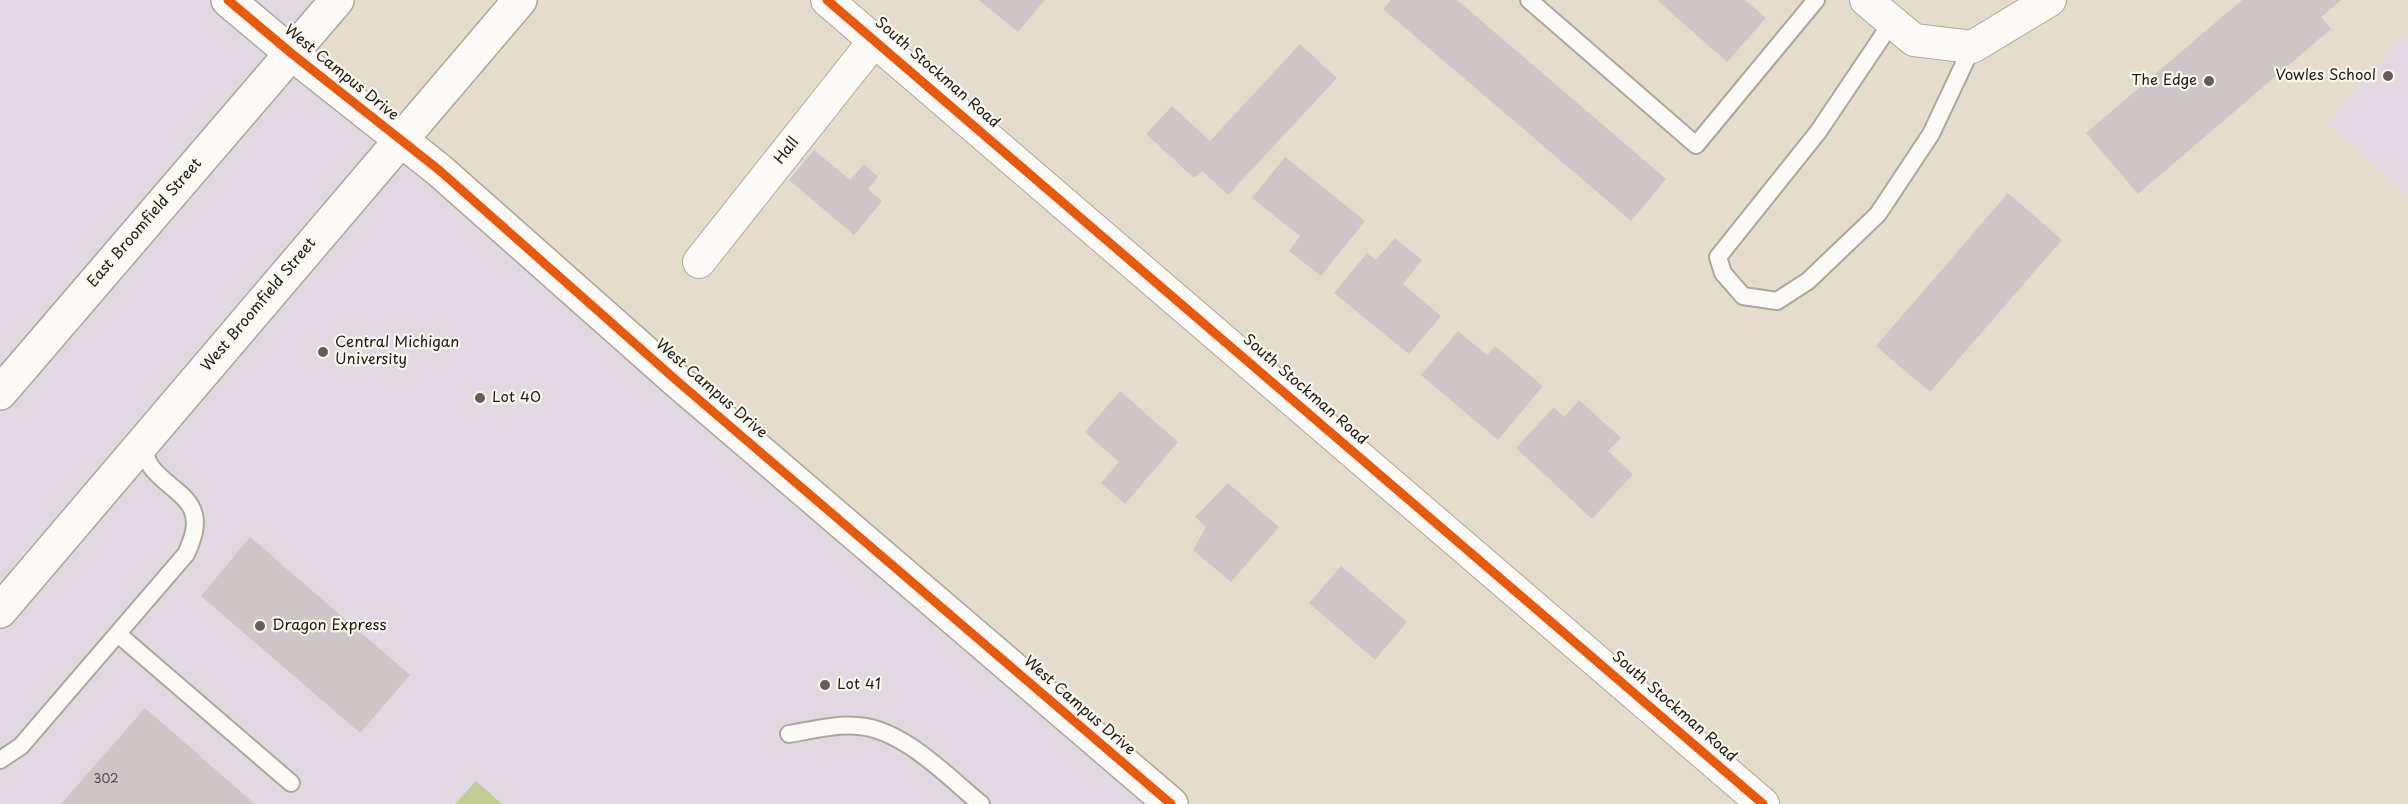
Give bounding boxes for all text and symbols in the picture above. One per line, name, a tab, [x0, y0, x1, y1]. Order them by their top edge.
street label: South Stockman Road	[871, 14, 1003, 132]
street label: West Campus Drive	[280, 21, 402, 125]
place label: Vowles School	[2276, 67, 2376, 85]
marker: Vowles School	[2381, 69, 2395, 83]
place label: The Edge	[2131, 72, 2197, 90]
marker: The Edge	[2202, 74, 2216, 88]
street label: Hall	[771, 134, 803, 168]
street label: East Broomfield Street	[84, 155, 206, 291]
street label: West Broomfield Street	[198, 235, 320, 375]
street label: South Stockman Road	[1239, 331, 1371, 449]
place label: Central Michigan University	[335, 334, 459, 369]
street label: West Campus Drive	[651, 336, 771, 442]
marker: Central Michigan University	[316, 345, 330, 359]
place label: Lot 40	[492, 389, 541, 407]
marker: Lot 40	[473, 391, 487, 405]
place label: Dragon Express	[272, 617, 386, 635]
marker: Dragon Express	[253, 619, 267, 633]
street label: South Stockman Road	[1608, 648, 1740, 766]
street label: West Campus Drive	[1019, 653, 1139, 759]
place label: Lot 41	[837, 676, 881, 694]
marker: Lot 41	[818, 678, 832, 692]
house number: 302	[94, 773, 118, 787]

